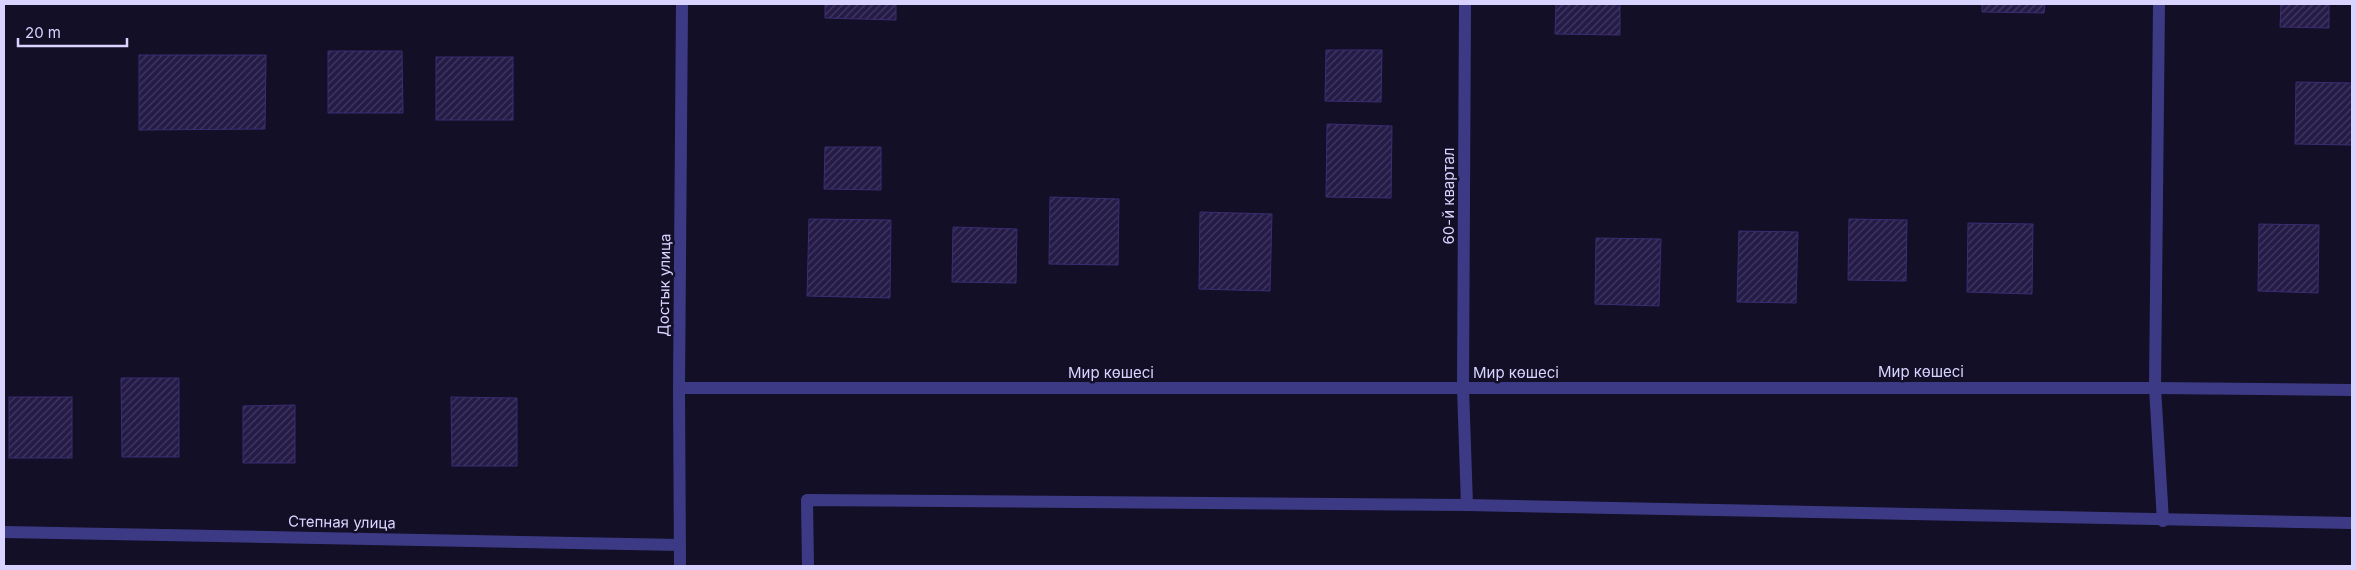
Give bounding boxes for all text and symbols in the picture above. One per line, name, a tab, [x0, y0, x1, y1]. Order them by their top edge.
scale bar	[18, 15, 126, 47]
text: 20 m	[25, 23, 61, 42]
street label: 60-й квартал	[1439, 147, 1458, 245]
street label: Достык улица	[654, 233, 674, 337]
street label: Мир көшесі	[1878, 362, 1964, 381]
street label: Мир көшесі	[1068, 363, 1154, 382]
street label: Мир көшесі	[1473, 363, 1559, 382]
street label: Степная улица	[288, 512, 396, 532]

